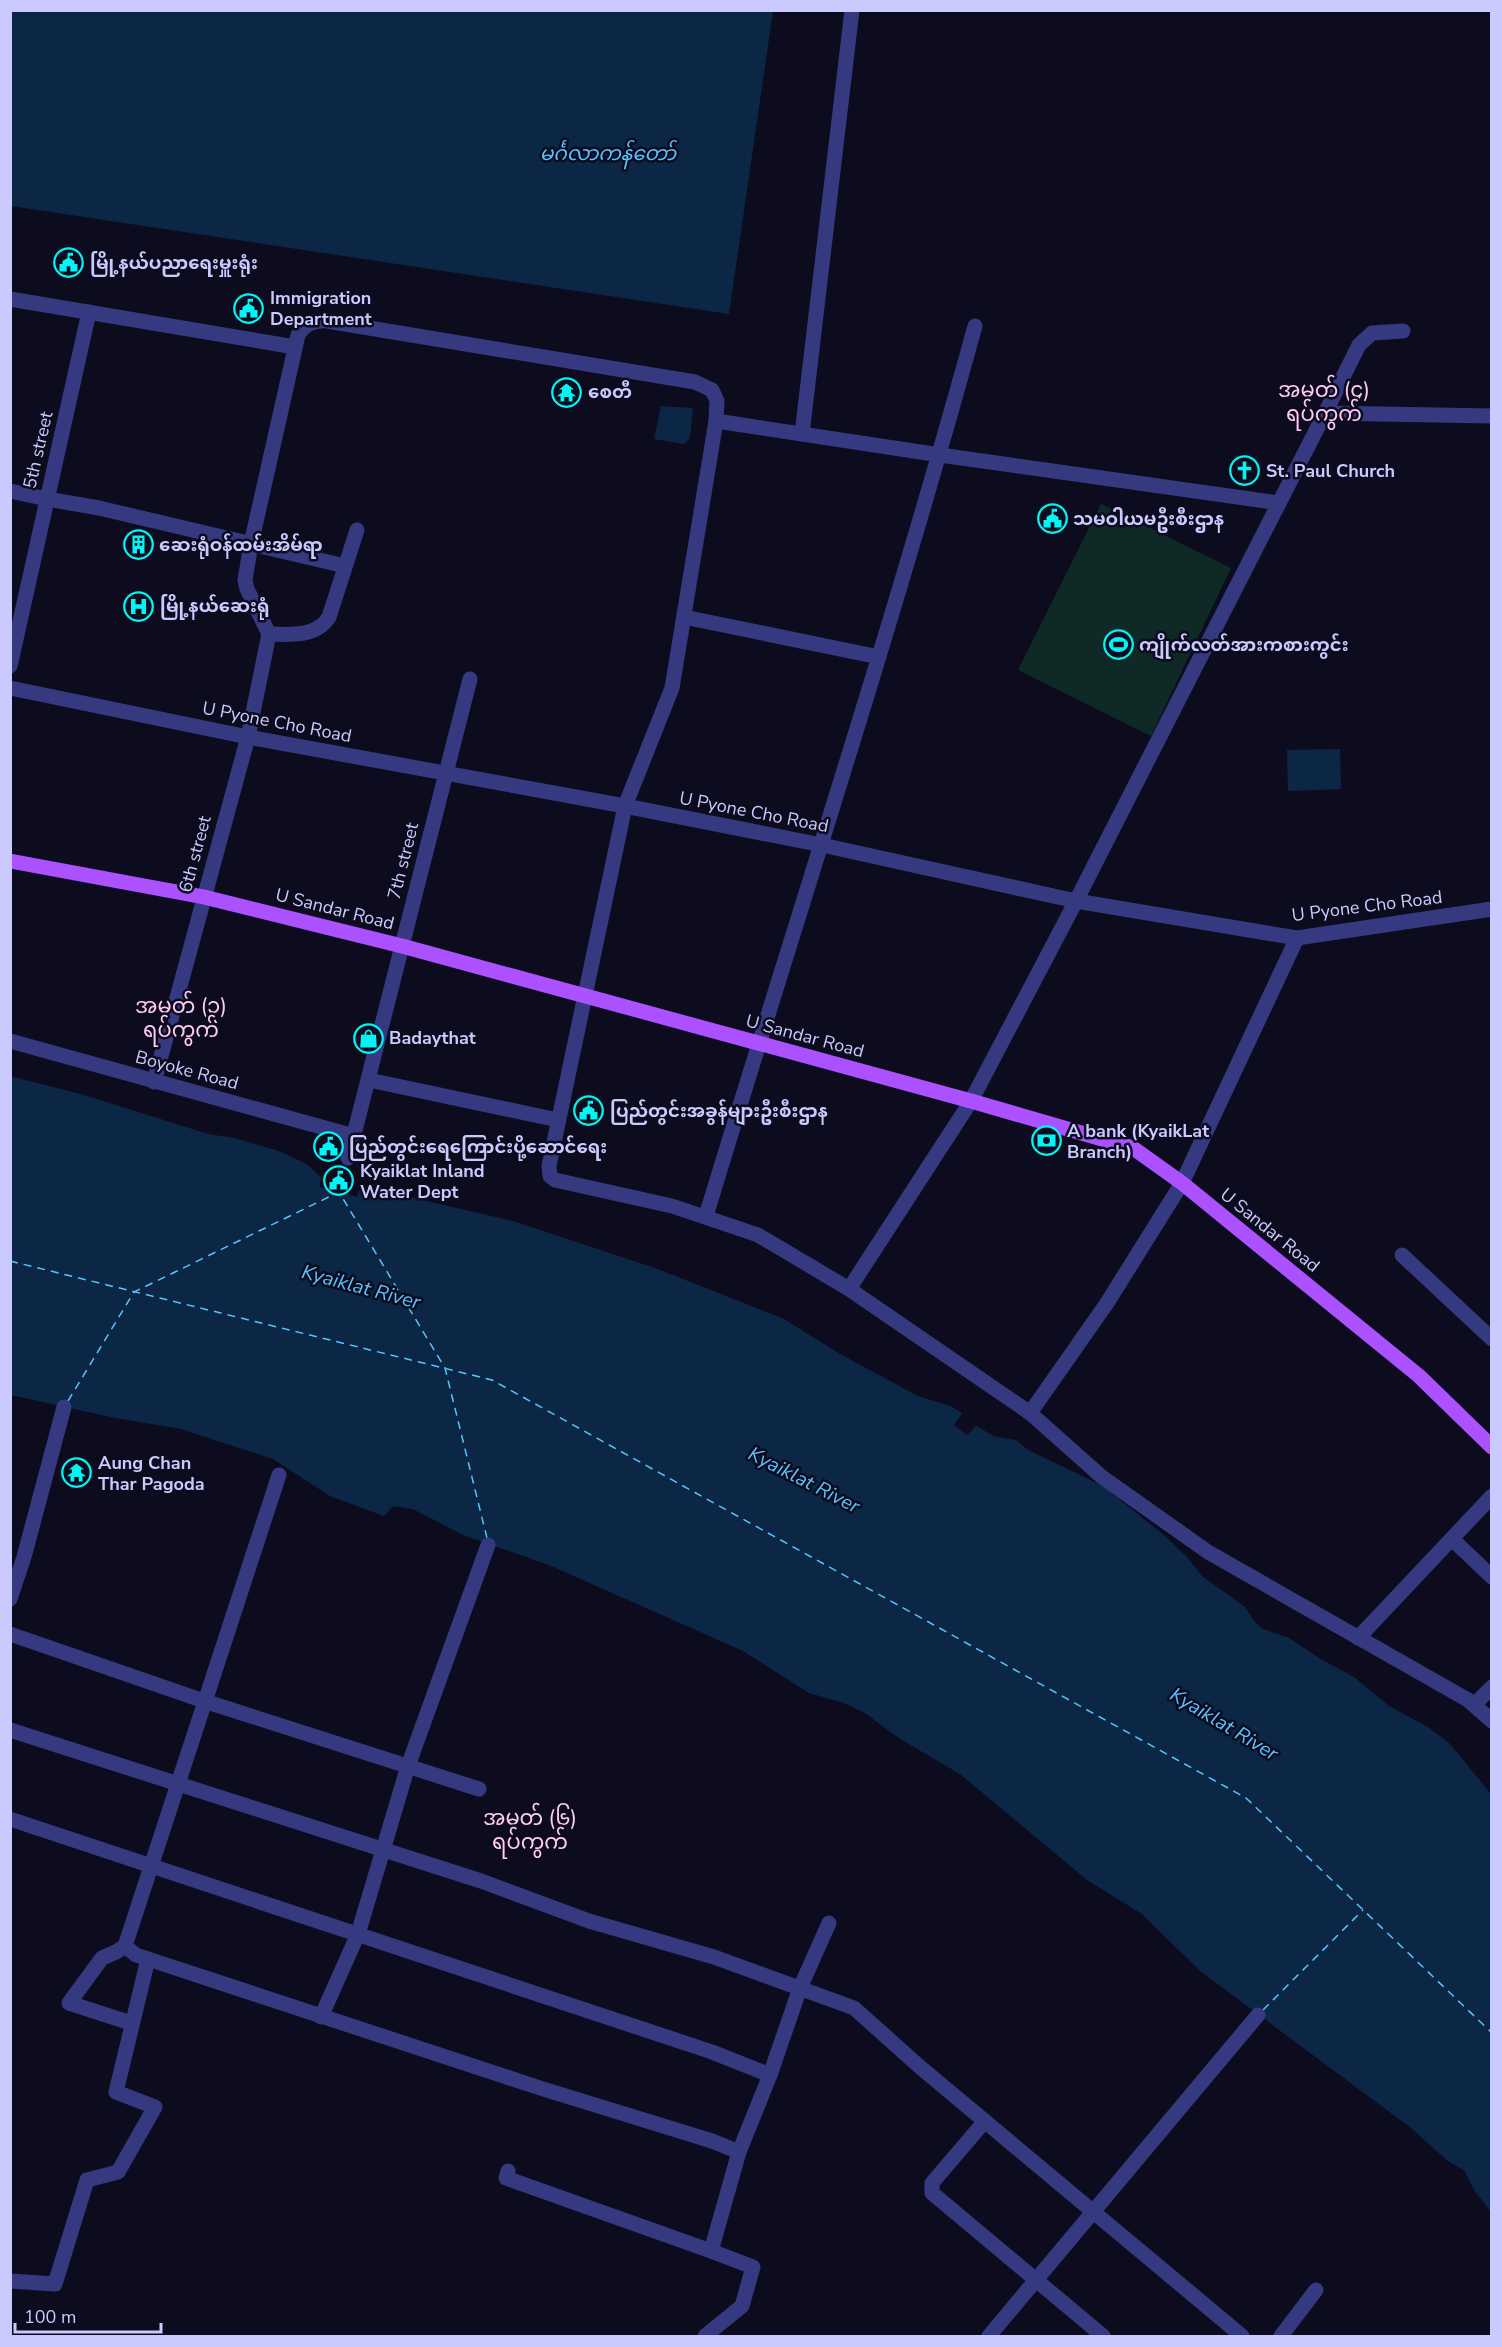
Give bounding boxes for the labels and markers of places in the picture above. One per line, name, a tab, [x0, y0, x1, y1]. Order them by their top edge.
public building icon: မြို့နယ်ပညာရေးမှူးရုံး	[53, 247, 85, 279]
place label: မြို့နယ်ပညာရေးမှူးရုံး	[90, 251, 258, 277]
place label: Immigration Department	[270, 286, 372, 331]
public building icon: Immigration Department	[233, 292, 265, 324]
temple icon: စေတီ	[551, 376, 583, 408]
place label: စေတီ	[588, 380, 632, 404]
church icon: St. Paul Church	[1229, 455, 1261, 487]
place label: St. Paul Church	[1266, 459, 1395, 483]
public building icon: သမဝါယမဦးစီးဌာန	[1036, 503, 1068, 535]
place label: သမဝါယမဦးစီးဌာန	[1073, 507, 1224, 533]
building icon: ဆေးရုံဝန်ထမ်းအိမ်ရာ	[122, 529, 154, 561]
place label: ဆေးရုံဝန်ထမ်းအိမ်ရာ	[159, 533, 323, 559]
hospital icon: မြို့နယ်ဆေးရုံ	[123, 590, 155, 622]
place label: မြို့နယ်ဆေးရုံ	[160, 594, 270, 620]
sports icon: ကျိုက်လတ်အားကစားကွင်း	[1102, 629, 1134, 661]
place label: ကျိုက်လတ်အားကစားကွင်း	[1139, 633, 1349, 660]
shop icon: Badaythat	[352, 1022, 384, 1054]
place label: Badaythat	[389, 1026, 476, 1050]
public building icon: ပြည်တွင်းအခွန်များဦးစီးဌာန	[573, 1095, 605, 1127]
place label: ပြည်တွင်းအခွန်များဦးစီးဌာန	[610, 1099, 828, 1126]
place label: A bank (KyaikLat Branch)	[1067, 1119, 1209, 1164]
bank icon: A bank (KyaikLat Branch)	[1030, 1125, 1062, 1157]
public building icon: ပြည်တွင်းရေကြောင်းပို့ဆောင်ရေး	[312, 1131, 344, 1163]
place label: ပြည်တွင်းရေကြောင်းပို့ဆောင်ရေး	[349, 1135, 607, 1161]
place label: Kyaiklat Inland Water Dept	[360, 1159, 485, 1204]
public building icon: Kyaiklat Inland Water Dept	[323, 1165, 355, 1197]
place label: Aung Chan Thar Pagoda	[98, 1451, 205, 1496]
temple icon: Aung Chan Thar Pagoda	[61, 1457, 93, 1489]

